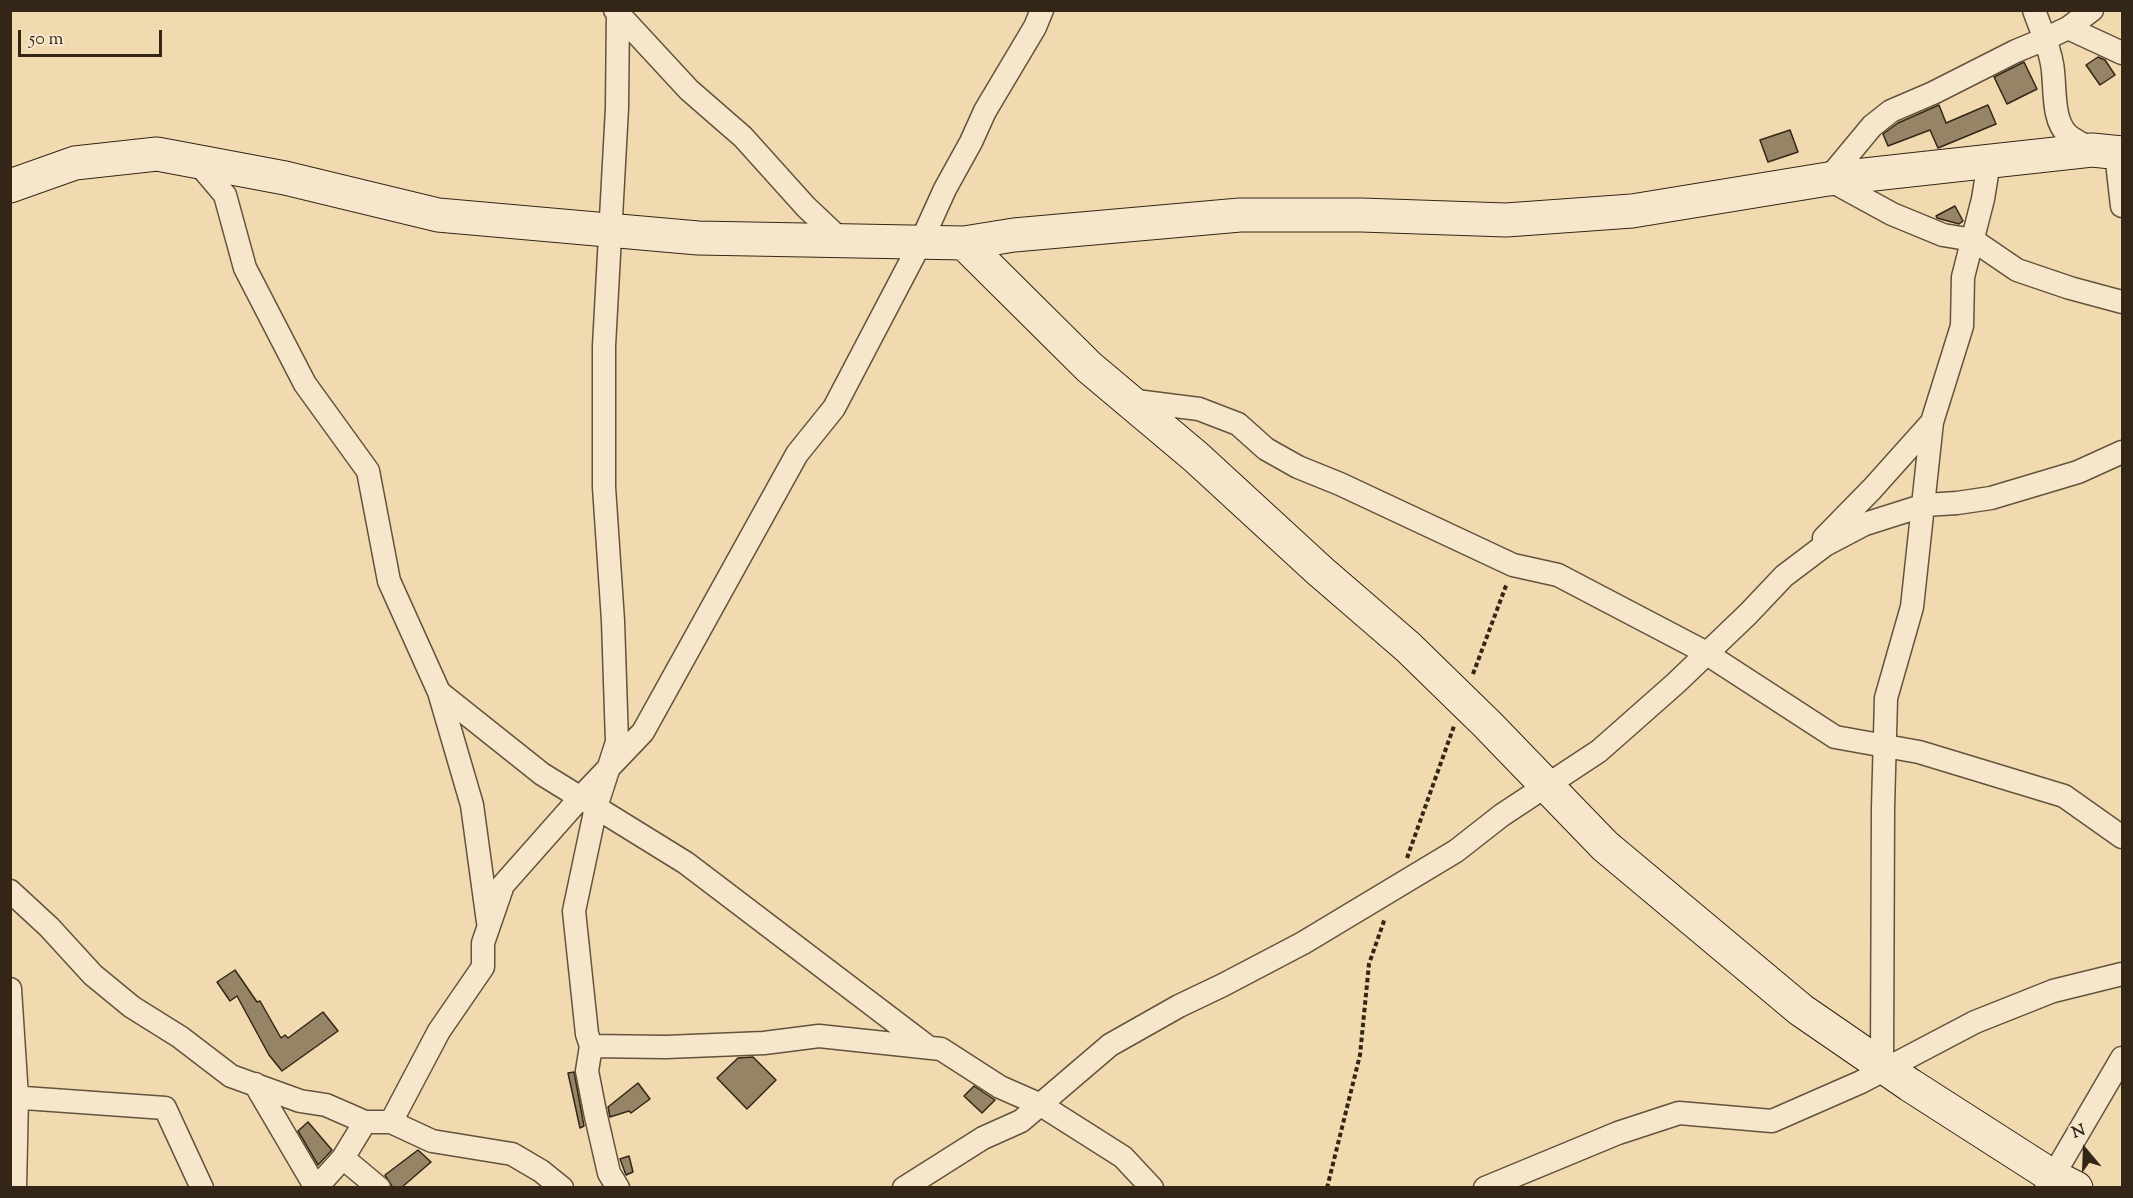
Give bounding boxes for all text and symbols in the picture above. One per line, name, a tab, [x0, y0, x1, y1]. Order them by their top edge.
scale bar	[21, 18, 165, 56]
text: 50 m	[29, 27, 63, 53]
north arrow	[2055, 1120, 2115, 1180]
text: N	[2069, 1120, 2089, 1145]

